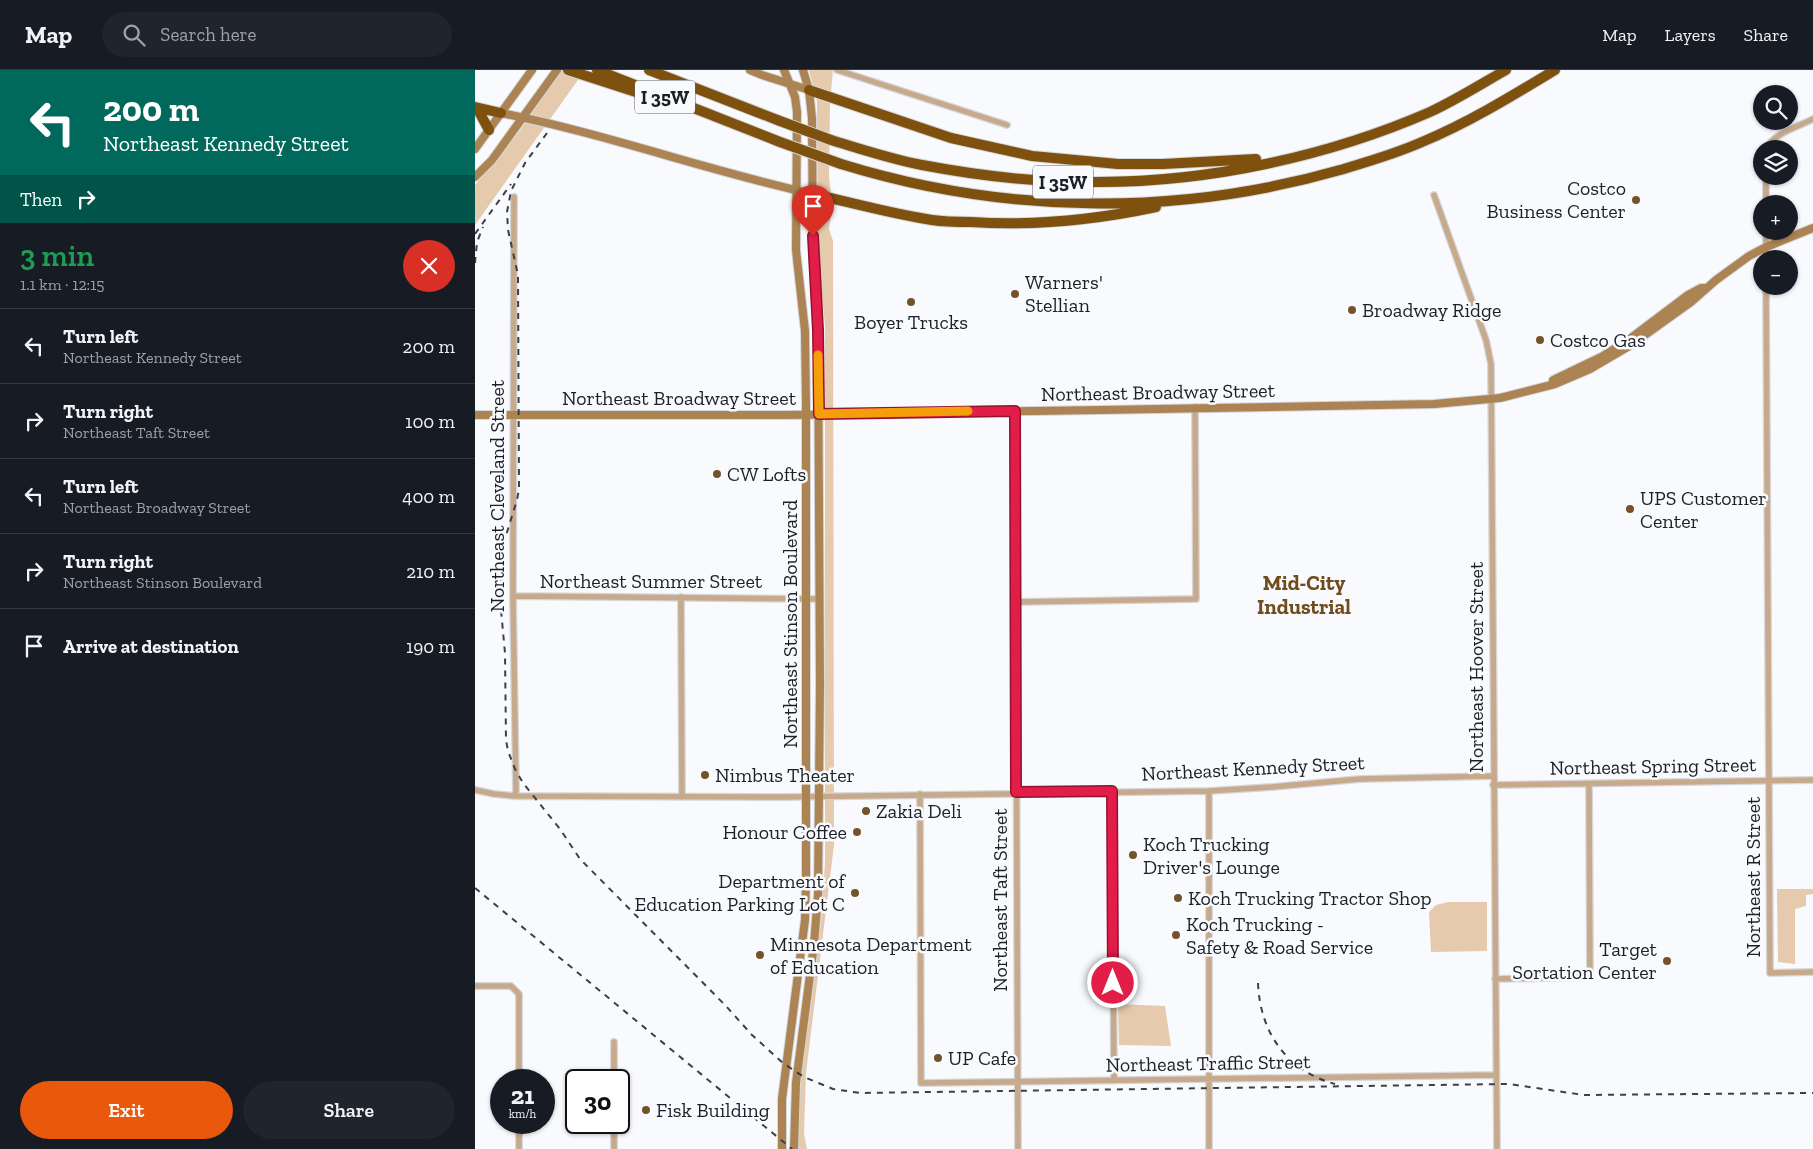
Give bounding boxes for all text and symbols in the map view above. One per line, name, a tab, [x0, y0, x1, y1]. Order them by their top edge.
search box	[102, 12, 452, 57]
text: Map	[25, 20, 72, 49]
icon: search	[120, 21, 148, 49]
text: Search here	[160, 23, 257, 46]
text: Map	[1602, 24, 1637, 46]
text: Layers	[1665, 24, 1716, 46]
text: Share	[1744, 24, 1788, 46]
road number: I 35W	[635, 81, 695, 114]
map controls	[1753, 85, 1798, 295]
button: search	[1753, 85, 1798, 130]
text: 200 m	[103, 88, 199, 130]
icon: left	[20, 90, 85, 155]
text: Northeast Kennedy Street	[103, 130, 349, 157]
button: layers	[1753, 140, 1798, 185]
road number: I 35W	[1033, 165, 1093, 198]
place label: Costco Business Center	[1486, 176, 1626, 223]
icon: right	[72, 185, 100, 213]
pin	[792, 185, 834, 236]
text: Then	[20, 188, 62, 211]
icon: arrive	[799, 192, 827, 220]
marker: Costco Business Center	[1630, 194, 1642, 206]
button: +	[1753, 195, 1798, 240]
text: 3 min	[20, 238, 94, 274]
button: close	[403, 240, 455, 292]
button: −	[1753, 250, 1798, 295]
place label: Warners' Stellian	[1025, 270, 1103, 317]
text: 1.1 km · 12:15	[20, 275, 105, 294]
marker: Warners' Stellian	[1009, 288, 1021, 300]
marker: Boyer Trucks	[905, 296, 917, 308]
place label: Broadway Ridge	[1362, 298, 1501, 322]
marker: Broadway Ridge	[1346, 304, 1358, 316]
place label: Boyer Trucks	[854, 310, 968, 334]
text: Turn left	[63, 325, 138, 348]
place label: Costco Gas	[1550, 328, 1646, 352]
icon: left	[20, 332, 48, 360]
marker: Costco Gas	[1534, 334, 1546, 346]
text: 200 m	[403, 335, 455, 358]
text: Northeast Kennedy Street	[63, 348, 242, 367]
street label: Northeast Broadway Street	[1041, 378, 1276, 406]
street label: Northeast Cleveland Street	[485, 379, 509, 612]
street label: Northeast Broadway Street	[562, 386, 797, 410]
text: Turn right	[63, 400, 153, 423]
icon: right	[20, 407, 48, 435]
text: 100 m	[405, 410, 455, 433]
text: Northeast Taft Street	[63, 423, 210, 442]
place label: CW Lofts	[727, 462, 806, 486]
marker: CW Lofts	[711, 468, 723, 480]
text: Turn left	[63, 475, 138, 498]
icon: left	[20, 482, 48, 510]
text: 400 m	[402, 485, 455, 508]
place label: UPS Customer Center	[1640, 486, 1767, 533]
text: Northeast Broadway Street	[63, 498, 250, 517]
street label: Northeast Stinson Boulevard	[778, 500, 802, 748]
marker: UPS Customer Center	[1624, 503, 1636, 515]
text: Turn right	[63, 550, 153, 573]
icon: right	[20, 557, 48, 585]
text: 210 m	[406, 560, 455, 583]
street label: Northeast Hoover Street	[1464, 561, 1488, 772]
street label: Northeast Summer Street	[540, 569, 763, 593]
district label: Mid-City Industrial	[1257, 570, 1351, 619]
text: Northeast Stinson Boulevard	[63, 573, 262, 592]
icon: arrive	[20, 632, 48, 660]
text: Arrive at destination	[63, 635, 239, 658]
text: 190 m	[406, 635, 455, 658]
street label: Northeast Kennedy Street	[1141, 750, 1366, 786]
street label: Northeast Spring Street	[1549, 752, 1757, 780]
place label: Nimbus Theater	[715, 763, 855, 787]
marker: Nimbus Theater	[699, 769, 711, 781]
street label: Northeast R Street	[1741, 796, 1765, 957]
place label: Zakia Deli	[876, 799, 962, 823]
marker: Zakia Deli	[860, 805, 872, 817]
street label: Northeast Taft Street	[988, 808, 1012, 992]
place label: Honour Coffee	[722, 820, 847, 844]
marker: Honour Coffee	[851, 826, 863, 838]
place label: Koch Trucking Driver's Lounge	[1143, 832, 1280, 879]
marker: Koch Trucking Driver's Lounge	[1127, 849, 1139, 861]
place label: Department of Education Parking Lot C	[635, 869, 847, 916]
place label: Koch Trucking Tractor Shop	[1188, 886, 1432, 910]
marker: Department of Education Parking Lot C	[849, 887, 861, 899]
marker: Koch Trucking Tractor Shop	[1172, 892, 1184, 904]
place label: Koch Trucking - Safety & Road Service	[1186, 912, 1373, 959]
marker: Koch Trucking - Safety & Road Service	[1170, 929, 1182, 941]
place label: Minnesota Department of Education	[770, 932, 972, 979]
place label: Target Sortation Center	[1512, 937, 1658, 984]
marker: Minnesota Department of Education	[754, 949, 766, 961]
marker: Target Sortation Center	[1661, 955, 1673, 967]
position arrow	[1086, 956, 1138, 1008]
place label: UP Cafe	[948, 1046, 1016, 1070]
street label: Northeast Traffic Street	[1105, 1049, 1311, 1077]
marker: UP Cafe	[932, 1052, 944, 1064]
speed limit sign: 30	[565, 1069, 630, 1134]
text: 21	[511, 1080, 534, 1110]
button: Exit	[20, 1081, 233, 1139]
button: Share	[243, 1081, 455, 1139]
place label: Fisk Building	[656, 1098, 770, 1122]
marker: Fisk Building	[640, 1104, 652, 1116]
text: km/h	[509, 1107, 536, 1121]

